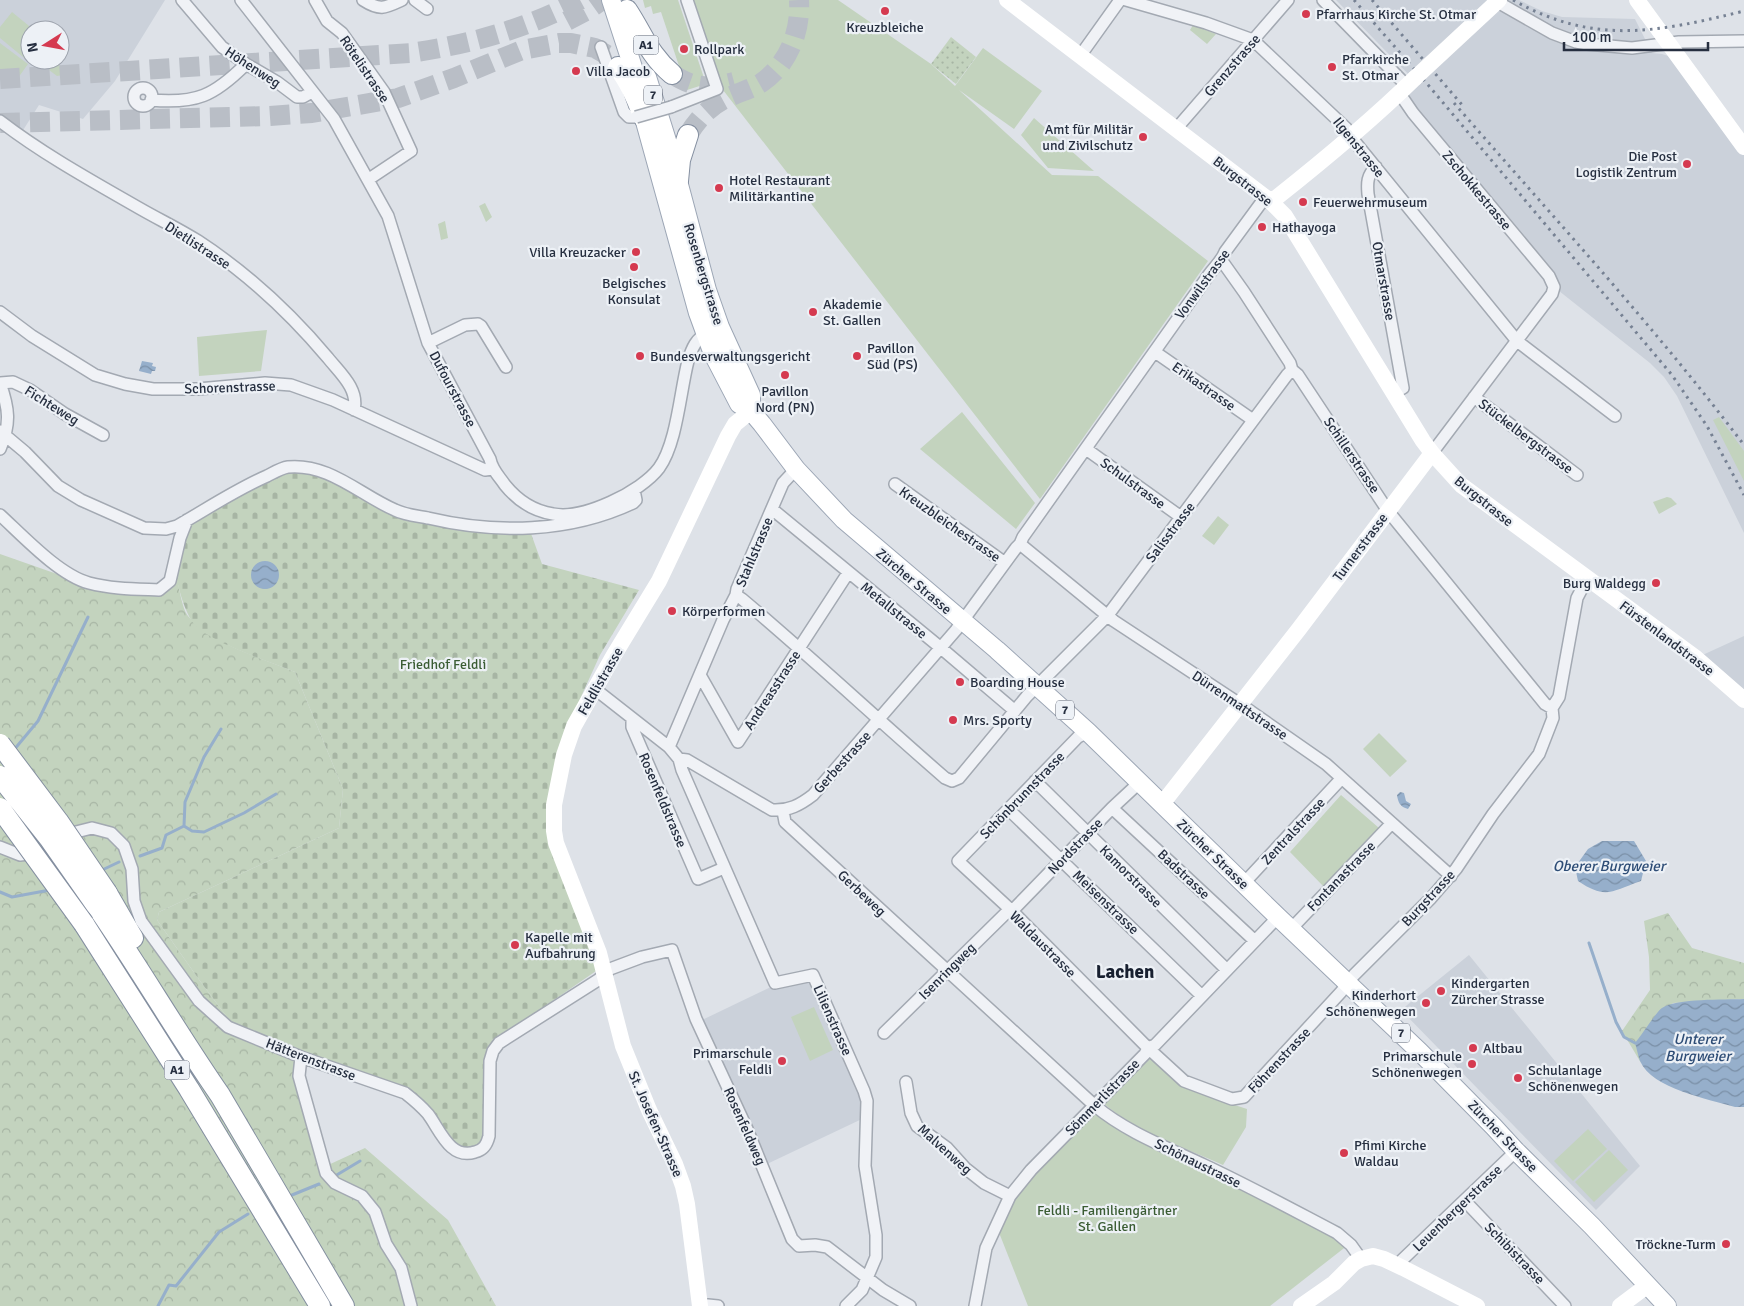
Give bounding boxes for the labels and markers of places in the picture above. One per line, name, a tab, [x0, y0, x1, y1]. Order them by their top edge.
marker: Kreuzbleiche	[879, 5, 891, 17]
place label: Pfarrhaus Kirche St. Otmar	[1316, 6, 1477, 23]
marker: Pfarrhaus Kirche St. Otmar	[1300, 8, 1312, 20]
place label: Kreuzbleiche	[846, 19, 924, 36]
place label: Rollpark	[694, 41, 744, 58]
marker: Rollpark	[678, 43, 690, 55]
place label: Pfarrkirche St. Otmar	[1342, 51, 1409, 84]
marker: Pfarrkirche St. Otmar	[1326, 61, 1338, 73]
place label: Villa Jacob	[586, 63, 650, 80]
marker: Villa Jacob	[570, 65, 582, 77]
place label: Amt für Militär und Zivilschutz	[1042, 121, 1134, 154]
marker: Amt für Militär und Zivilschutz	[1137, 131, 1149, 143]
place label: Die Post Logistik Zentrum	[1576, 148, 1677, 181]
marker: Die Post Logistik Zentrum	[1681, 158, 1693, 170]
place label: Hotel Restaurant Militärkantine	[729, 172, 830, 205]
marker: Hotel Restaurant Militärkantine	[713, 182, 725, 194]
place label: Feuerwehrmuseum	[1313, 194, 1427, 211]
marker: Feuerwehrmuseum	[1297, 196, 1309, 208]
place label: Hathayoga	[1272, 219, 1336, 236]
marker: Hathayoga	[1256, 221, 1268, 233]
place label: Villa Kreuzacker	[529, 244, 627, 261]
marker: Villa Kreuzacker	[630, 246, 642, 258]
marker: Belgisches Konsulat	[628, 261, 640, 273]
place label: Belgisches Konsulat	[602, 275, 666, 308]
place label: Akademie St. Gallen	[823, 296, 882, 329]
marker: Akademie St. Gallen	[807, 306, 819, 318]
place label: Pavillon Süd (PS)	[867, 340, 918, 373]
place label: Bundesverwaltungsgericht	[650, 348, 810, 365]
marker: Bundesverwaltungsgericht	[634, 350, 646, 362]
marker: Pavillon Süd (PS)	[851, 350, 863, 362]
marker: Pavillon Nord (PN)	[779, 369, 791, 381]
place label: Pavillon Nord (PN)	[755, 383, 815, 416]
place label: Burg Waldegg	[1563, 575, 1646, 592]
marker: Burg Waldegg	[1650, 577, 1662, 589]
place label: Körperformen	[682, 603, 765, 620]
marker: Körperformen	[666, 605, 678, 617]
place label: Boarding House	[970, 674, 1065, 691]
marker: Boarding House	[954, 676, 966, 688]
place label: Mrs. Sporty	[963, 712, 1032, 729]
marker: Mrs. Sporty	[947, 714, 959, 726]
place label: Kapelle mit Aufbahrung	[525, 929, 596, 962]
marker: Kapelle mit Aufbahrung	[509, 939, 521, 951]
place label: Kindergarten Zürcher Strasse	[1451, 975, 1545, 1008]
marker: Kindergarten Zürcher Strasse	[1435, 985, 1447, 997]
place label: Kinderhort Schönenwegen	[1326, 987, 1416, 1020]
marker: Kinderhort Schönenwegen	[1420, 997, 1432, 1009]
place label: Altbau	[1483, 1040, 1522, 1057]
marker: Altbau	[1467, 1042, 1479, 1054]
place label: Primarschule Feldli	[693, 1045, 772, 1078]
place label: Primarschule Schönenwegen	[1372, 1048, 1462, 1081]
marker: Primarschule Feldli	[776, 1055, 788, 1067]
marker: Primarschule Schönenwegen	[1466, 1058, 1478, 1070]
place label: Schulanlage Schönenwegen	[1528, 1062, 1618, 1095]
marker: Schulanlage Schönenwegen	[1512, 1072, 1524, 1084]
place label: Pfimi Kirche Waldau	[1354, 1137, 1426, 1170]
marker: Pfimi Kirche Waldau	[1338, 1147, 1350, 1159]
place label: Tröckne-Turm	[1636, 1236, 1716, 1253]
marker: Tröckne-Turm	[1720, 1238, 1732, 1250]

